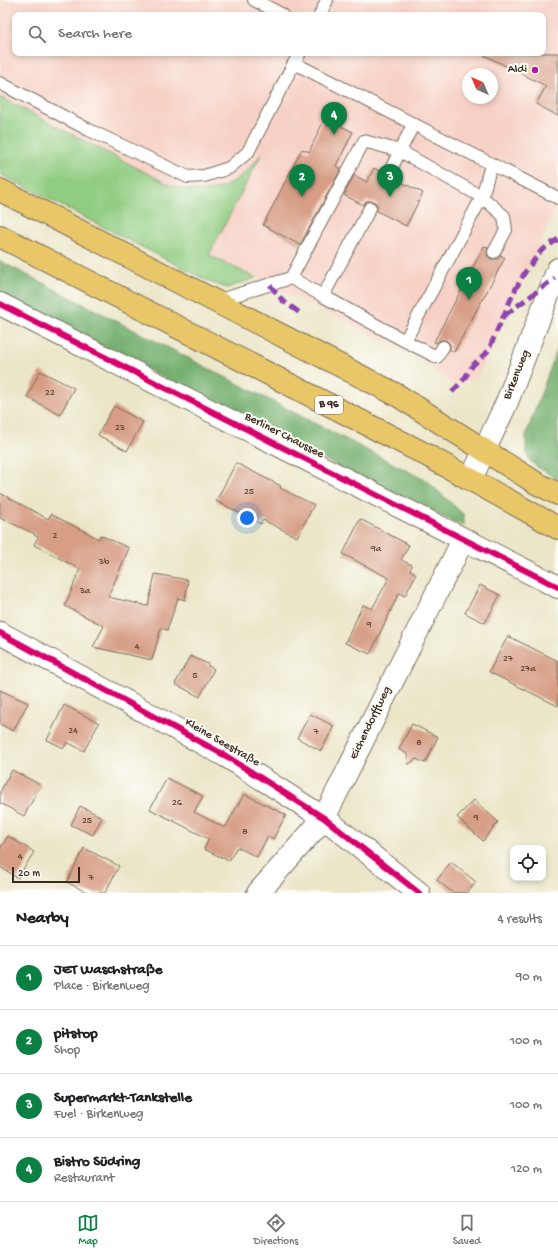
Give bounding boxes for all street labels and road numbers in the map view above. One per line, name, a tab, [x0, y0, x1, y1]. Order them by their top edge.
street label: Birkenweg	[500, 348, 533, 403]
road number: B 96	[315, 396, 343, 414]
street label: Berliner Chaussee	[241, 409, 327, 462]
street label: Eichendorffweg	[347, 684, 395, 762]
street label: Kleine Seestraße	[182, 716, 263, 771]

